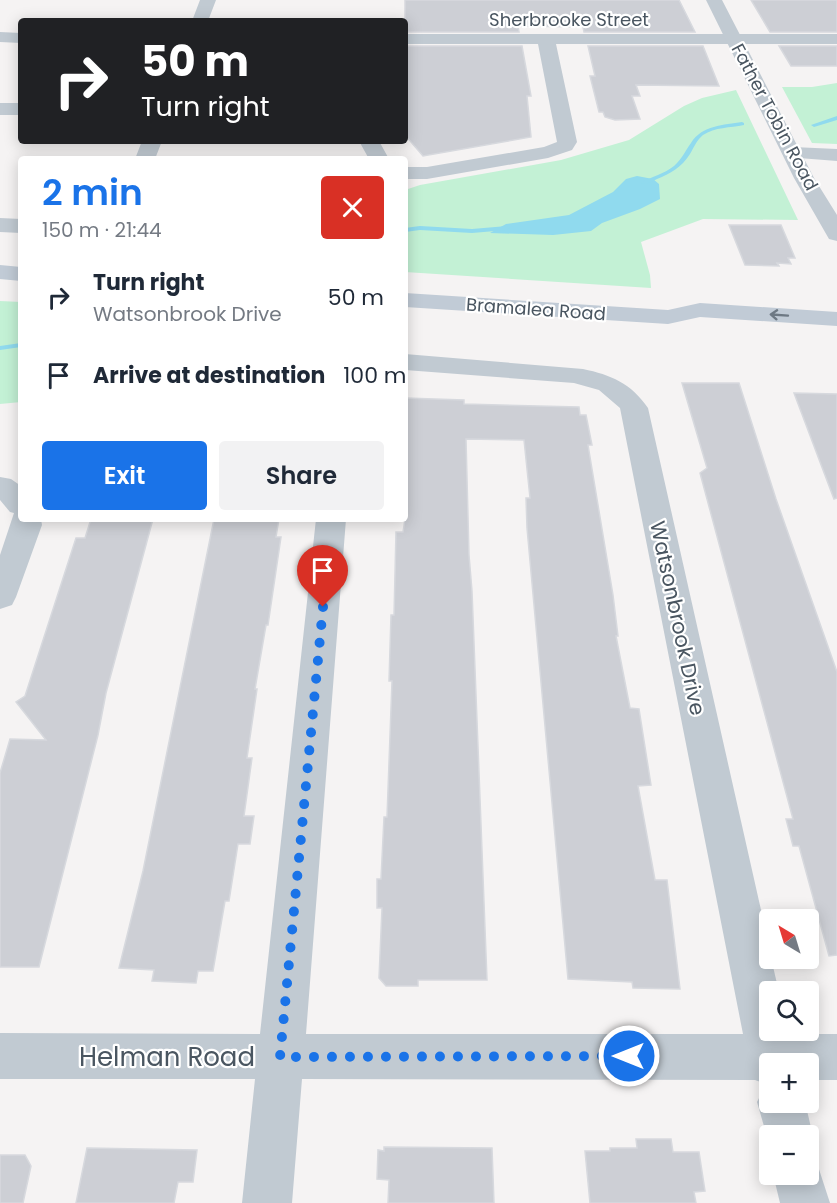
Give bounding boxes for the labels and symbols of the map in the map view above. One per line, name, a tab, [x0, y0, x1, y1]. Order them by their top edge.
street label: Sherbrooke Street	[489, 7, 649, 32]
street label: Father Tobin Road	[726, 39, 824, 195]
street label: Bramalea Road	[465, 292, 607, 326]
one-way arrow	[769, 309, 789, 320]
street label: Watsonbrook Drive	[643, 518, 713, 718]
pin	[297, 545, 348, 607]
north arrow	[759, 909, 819, 969]
position arrow	[597, 1024, 661, 1088]
street label: Helman Road	[79, 1039, 255, 1075]

